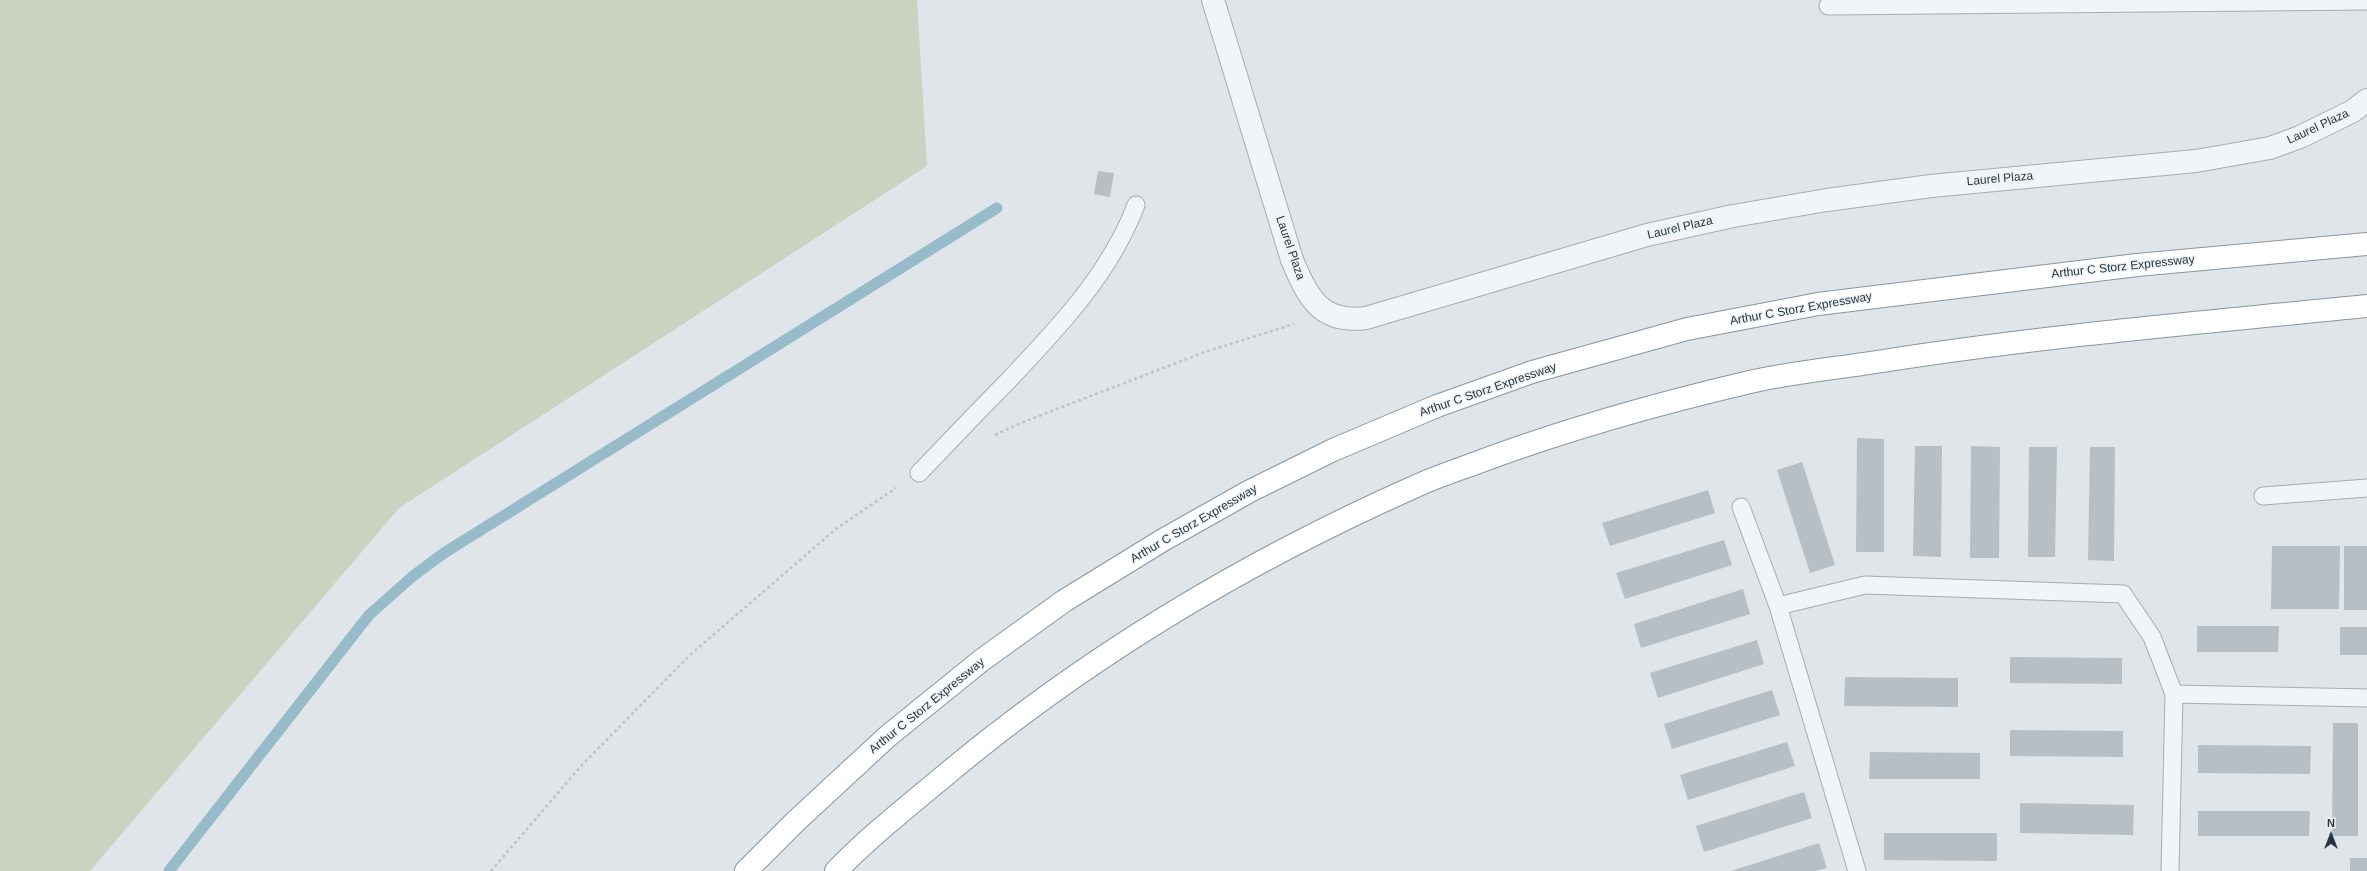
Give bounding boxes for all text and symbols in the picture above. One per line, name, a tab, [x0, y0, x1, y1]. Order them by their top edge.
street label: Laurel Plaza	[2285, 106, 2351, 148]
street label: Laurel Plaza	[1966, 169, 2034, 189]
street label: Laurel Plaza	[1646, 213, 1714, 243]
street label: Laurel Plaza	[1272, 214, 1308, 282]
street label: Arthur C Storz Expressway	[2051, 252, 2195, 282]
street label: Arthur C Storz Expressway	[1729, 289, 1873, 329]
street label: Arthur C Storz Expressway	[1418, 360, 1558, 420]
street label: Arthur C Storz Expressway	[1128, 482, 1260, 566]
street label: Arthur C Storz Expressway	[866, 655, 988, 757]
north arrow	[2311, 815, 2351, 855]
text: N	[2327, 817, 2335, 829]

